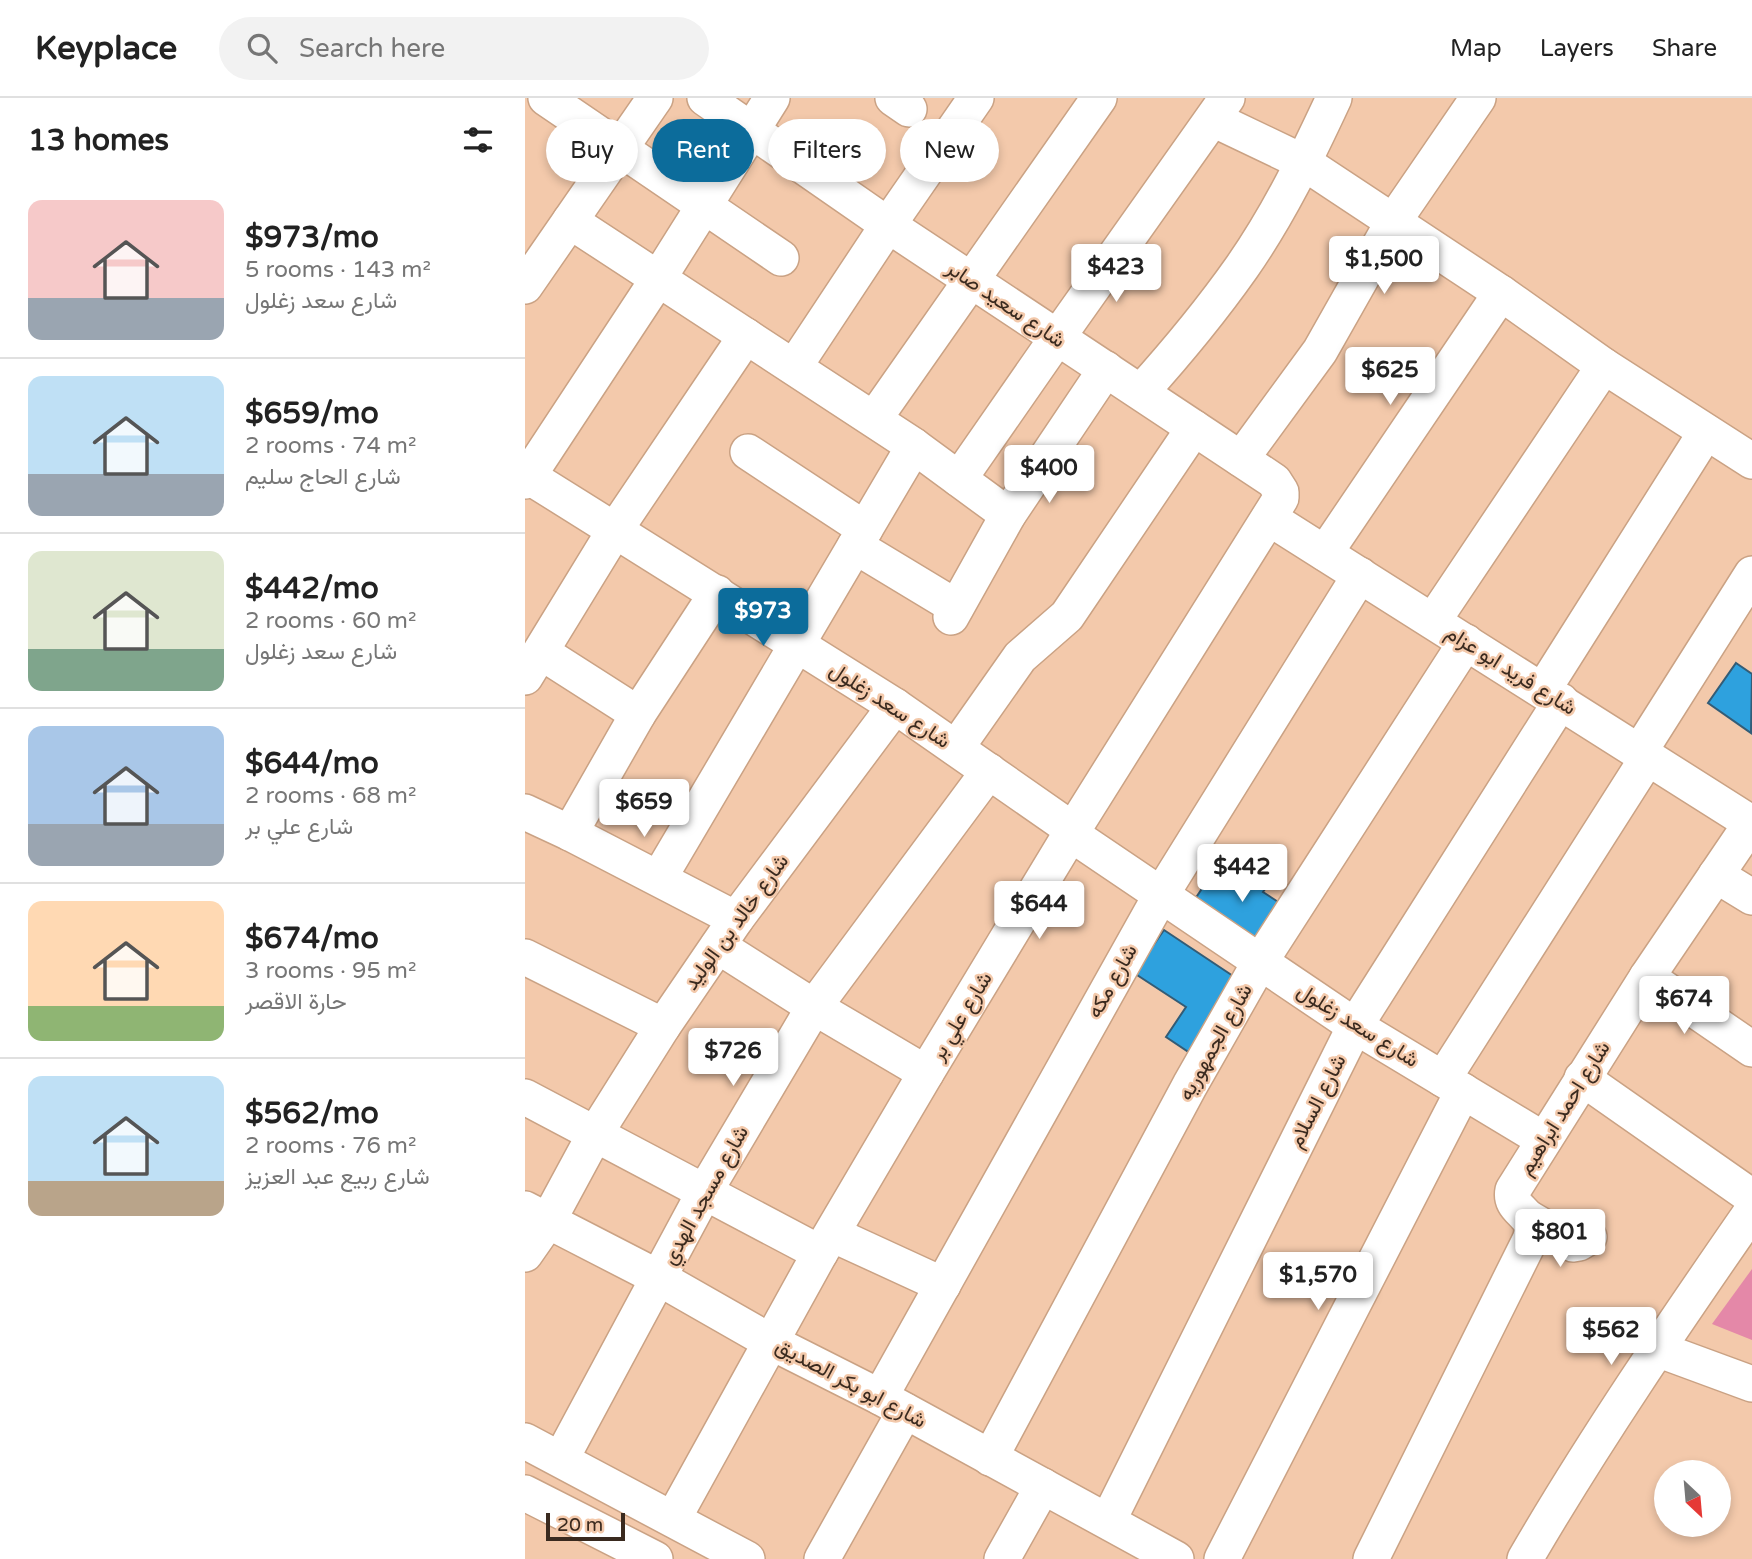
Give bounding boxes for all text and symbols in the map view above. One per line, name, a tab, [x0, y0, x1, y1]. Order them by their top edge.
search box	[219, 17, 709, 80]
text: Keyplace	[35, 29, 177, 68]
icon: search	[243, 29, 281, 67]
text: Search here	[299, 33, 445, 64]
text: Map	[1450, 34, 1502, 63]
text: Layers	[1540, 34, 1614, 63]
text: Share	[1652, 34, 1717, 63]
chip: Buy	[546, 119, 638, 182]
chip: Rent	[652, 119, 754, 182]
chip: Filters	[768, 119, 886, 182]
chip: New	[900, 119, 999, 182]
icon: filters	[459, 121, 497, 159]
text: 13 homes	[28, 122, 169, 159]
text: $973/mo	[245, 219, 379, 256]
icon: home	[84, 228, 168, 312]
pin: $1,500	[1327, 236, 1441, 296]
pin: $423	[1075, 244, 1157, 304]
text: $1,500	[1345, 245, 1423, 273]
text: $423	[1087, 253, 1145, 281]
street label: شارع سعيد صابر	[940, 255, 1070, 354]
text: 5 rooms · 143 m²	[245, 256, 431, 284]
text: شارع سعد زغلول	[245, 287, 397, 315]
pin: $625	[1349, 348, 1431, 407]
text: $625	[1361, 356, 1419, 384]
text: $659/mo	[245, 395, 379, 432]
icon: home	[84, 404, 168, 488]
text: 2 rooms · 74 m²	[245, 432, 416, 460]
pin: $400	[1008, 446, 1090, 505]
text: $400	[1020, 454, 1078, 482]
text: شارع الحاج سليم	[245, 463, 401, 491]
text: $442/mo	[245, 570, 379, 607]
icon: home	[84, 579, 168, 663]
pin: $973	[722, 588, 804, 648]
text: $973	[734, 597, 792, 625]
text: 2 rooms · 60 m²	[245, 607, 416, 635]
street label: شارع فريد ابو عزام	[1440, 620, 1581, 721]
text: شارع سعد زغلول	[245, 638, 397, 666]
street label: شارع سعد زغلول	[824, 657, 955, 755]
text: $644/mo	[245, 745, 379, 782]
icon: home	[84, 754, 168, 838]
pin: $659	[603, 780, 685, 839]
text: 2 rooms · 68 m²	[245, 782, 416, 810]
text: $659	[615, 788, 673, 816]
text: شارع علي بر	[245, 813, 353, 841]
pin: $442	[1201, 844, 1283, 904]
street label: شارع خالد بن الوليد	[679, 849, 795, 996]
text: $442	[1213, 853, 1271, 881]
pin: $644	[998, 882, 1080, 941]
text: $644	[1010, 890, 1068, 918]
text: $674/mo	[245, 920, 379, 957]
icon: home	[84, 929, 168, 1013]
street label: شارع مكه	[1082, 940, 1144, 1023]
text: 3 rooms · 95 m²	[245, 957, 416, 985]
street label: شارع علي بر	[925, 968, 1001, 1068]
pin: $674	[1643, 976, 1725, 1036]
street label: شارع سعد زغلول	[1292, 978, 1423, 1074]
street label: شارع الجمهوريه	[1173, 980, 1259, 1105]
text: $674	[1655, 985, 1713, 1013]
text: حارة الاقصر	[245, 988, 347, 1016]
pin: $726	[692, 1028, 774, 1088]
text: $726	[704, 1037, 762, 1065]
street label: شارع احمد ابراهيم	[1513, 1037, 1617, 1180]
street label: شارع السلام	[1283, 1050, 1353, 1153]
text: $562/mo	[245, 1095, 379, 1132]
icon: home	[84, 1104, 168, 1188]
street label: شارع مسجد الهدي	[657, 1121, 757, 1271]
text: 2 rooms · 76 m²	[245, 1132, 416, 1160]
text: شارع ربيع عبد العزيز	[245, 1163, 430, 1191]
pin: $801	[1519, 1210, 1601, 1269]
text: $801	[1531, 1218, 1589, 1246]
pin: $1,570	[1261, 1252, 1375, 1312]
text: $1,570	[1279, 1261, 1357, 1289]
pin: $562	[1570, 1308, 1652, 1367]
text: $562	[1582, 1316, 1640, 1344]
street label: شارع ابو بكر الصديق	[771, 1333, 930, 1435]
north arrow	[1654, 1460, 1731, 1536]
map controls	[1654, 1460, 1731, 1537]
scale bar	[546, 1510, 625, 1542]
text: 20 m	[557, 1514, 603, 1536]

